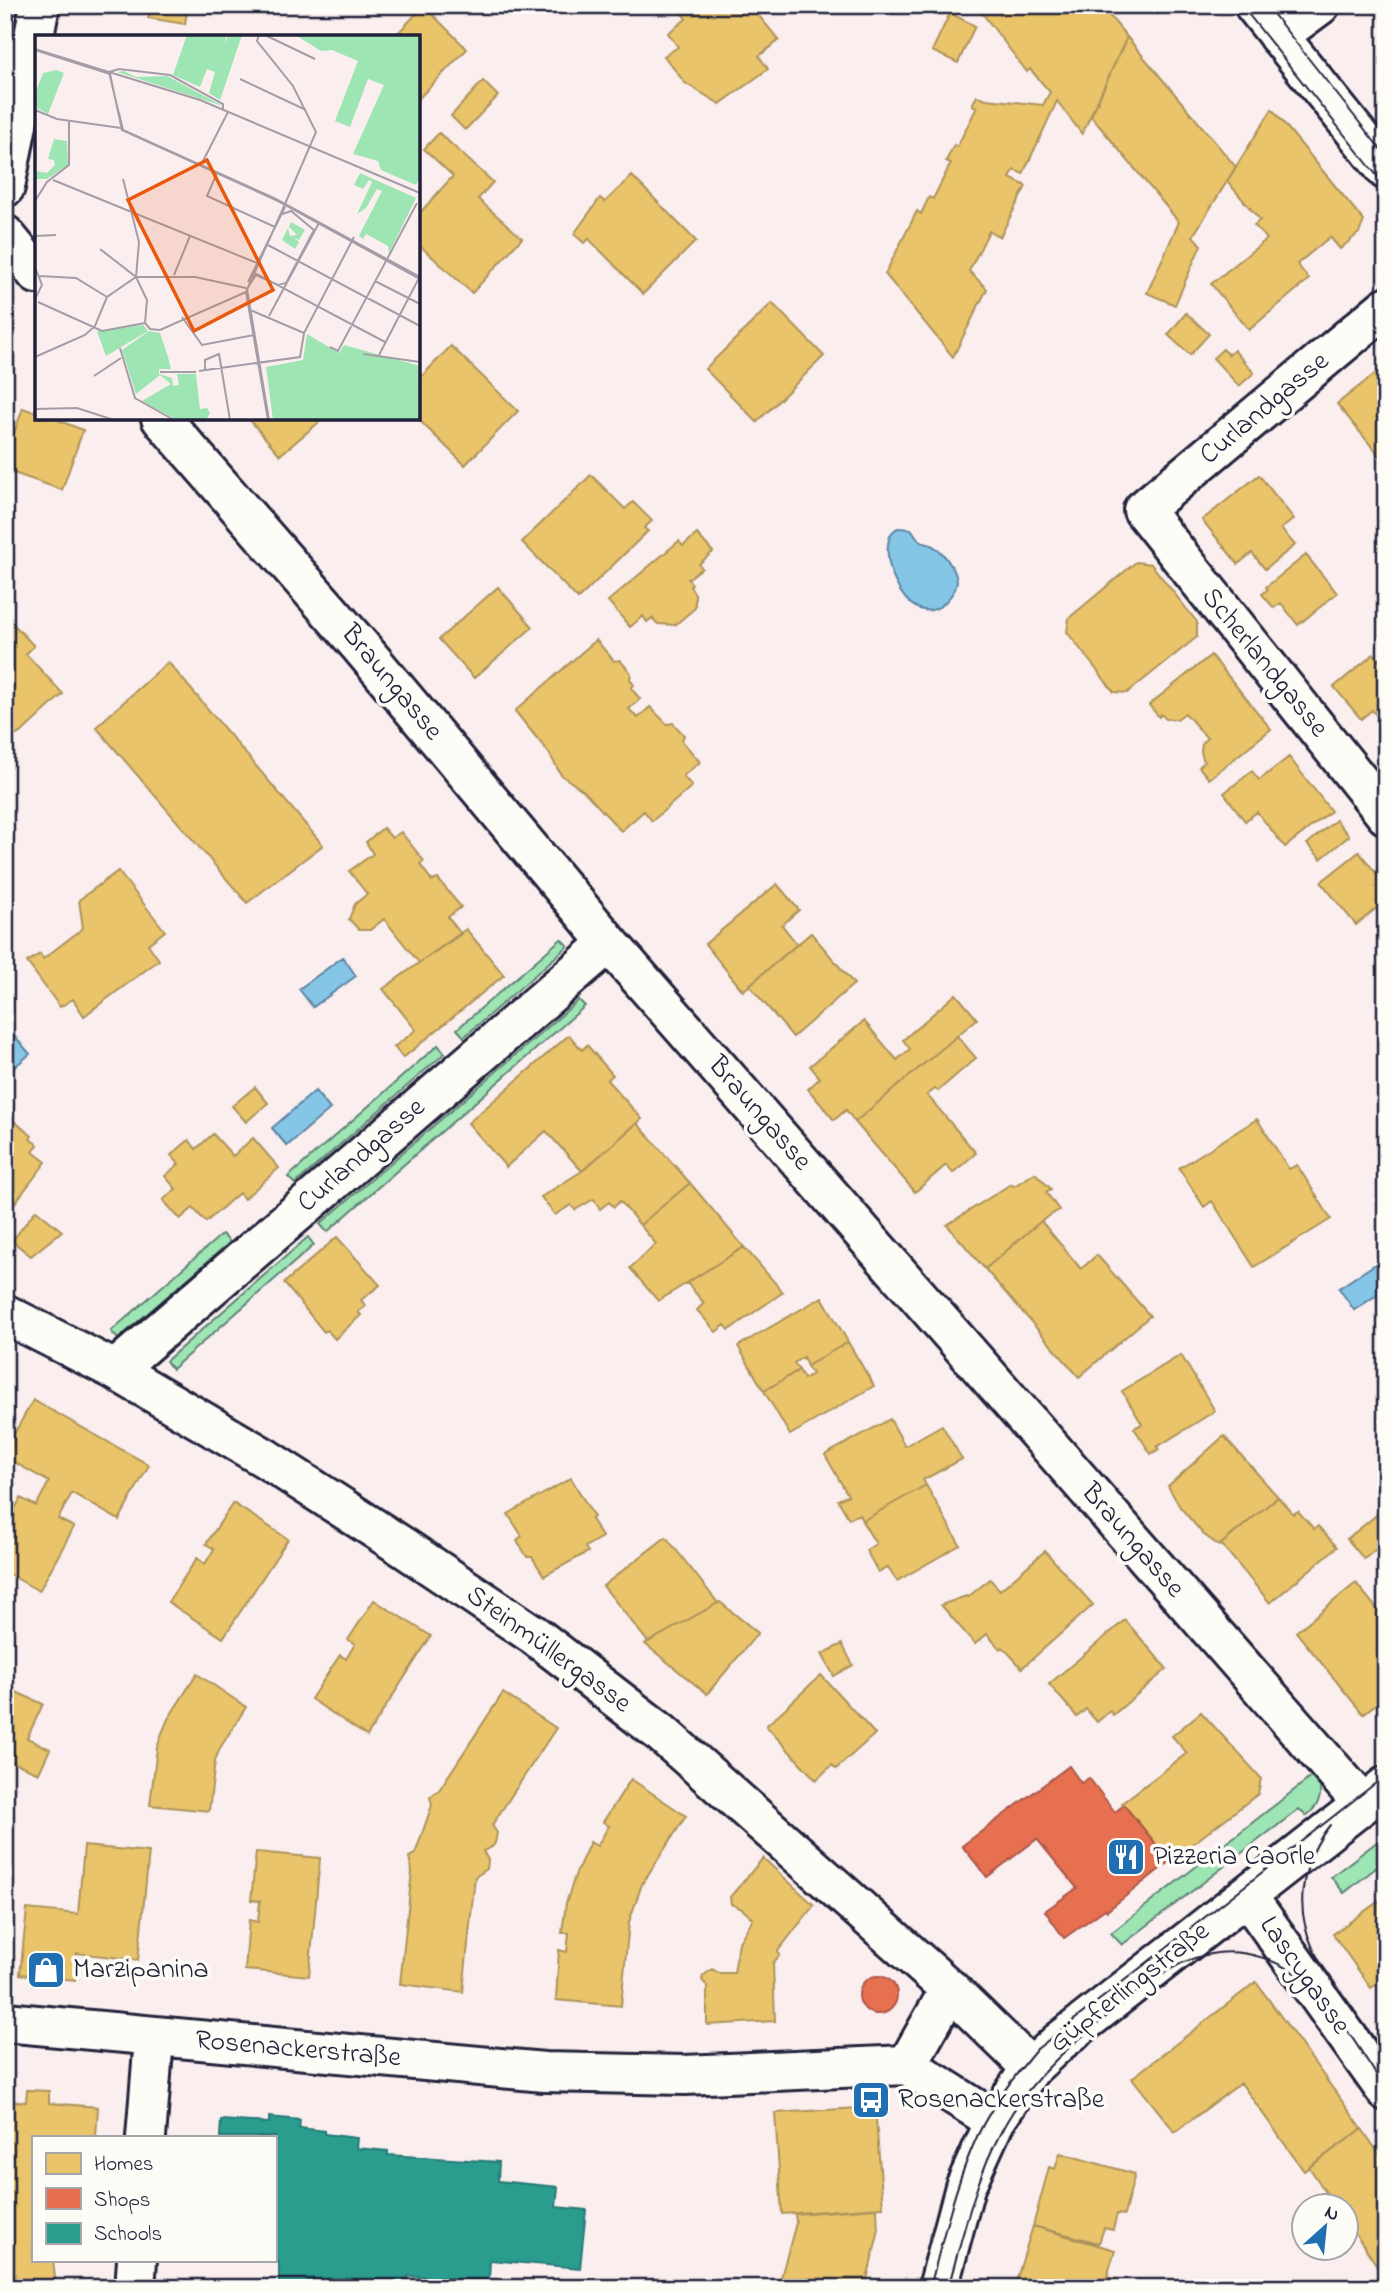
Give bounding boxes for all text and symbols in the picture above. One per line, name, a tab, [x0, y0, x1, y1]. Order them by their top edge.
inset map	[35, 35, 420, 420]
street label: Curlandgasse	[1191, 342, 1339, 476]
street label: Scherlandgasse	[1190, 579, 1338, 747]
street label: Braungasse	[329, 615, 452, 751]
street label: Braungasse	[697, 1047, 821, 1181]
street label: Curlandgasse	[289, 1088, 435, 1223]
street label: Braungasse	[1070, 1474, 1194, 1608]
street label: Steinmüllergasse	[457, 1576, 640, 1724]
restaurant icon: Pizzeria Caorle	[1105, 1836, 1147, 1878]
place label: Pizzeria Caorle	[1153, 1837, 1316, 1878]
street label: Lascygasse	[1248, 1908, 1360, 2044]
street label: Güpferlingstraße	[1041, 1912, 1219, 2064]
shop icon: Marzipanina	[25, 1949, 67, 1991]
place label: Marzipanina	[73, 1950, 209, 1991]
street label: Rosenackerstraße	[193, 2021, 403, 2079]
bus stop icon: Rosenackerstraße	[850, 2079, 892, 2121]
place label: Rosenackerstraße	[898, 2080, 1105, 2121]
legend	[32, 2136, 276, 2262]
text: Homes	[94, 2150, 154, 2180]
text: Shops	[94, 2186, 151, 2216]
north arrow	[1290, 2192, 1360, 2262]
text: N	[1320, 2199, 1344, 2229]
text: Schools	[94, 2220, 162, 2250]

